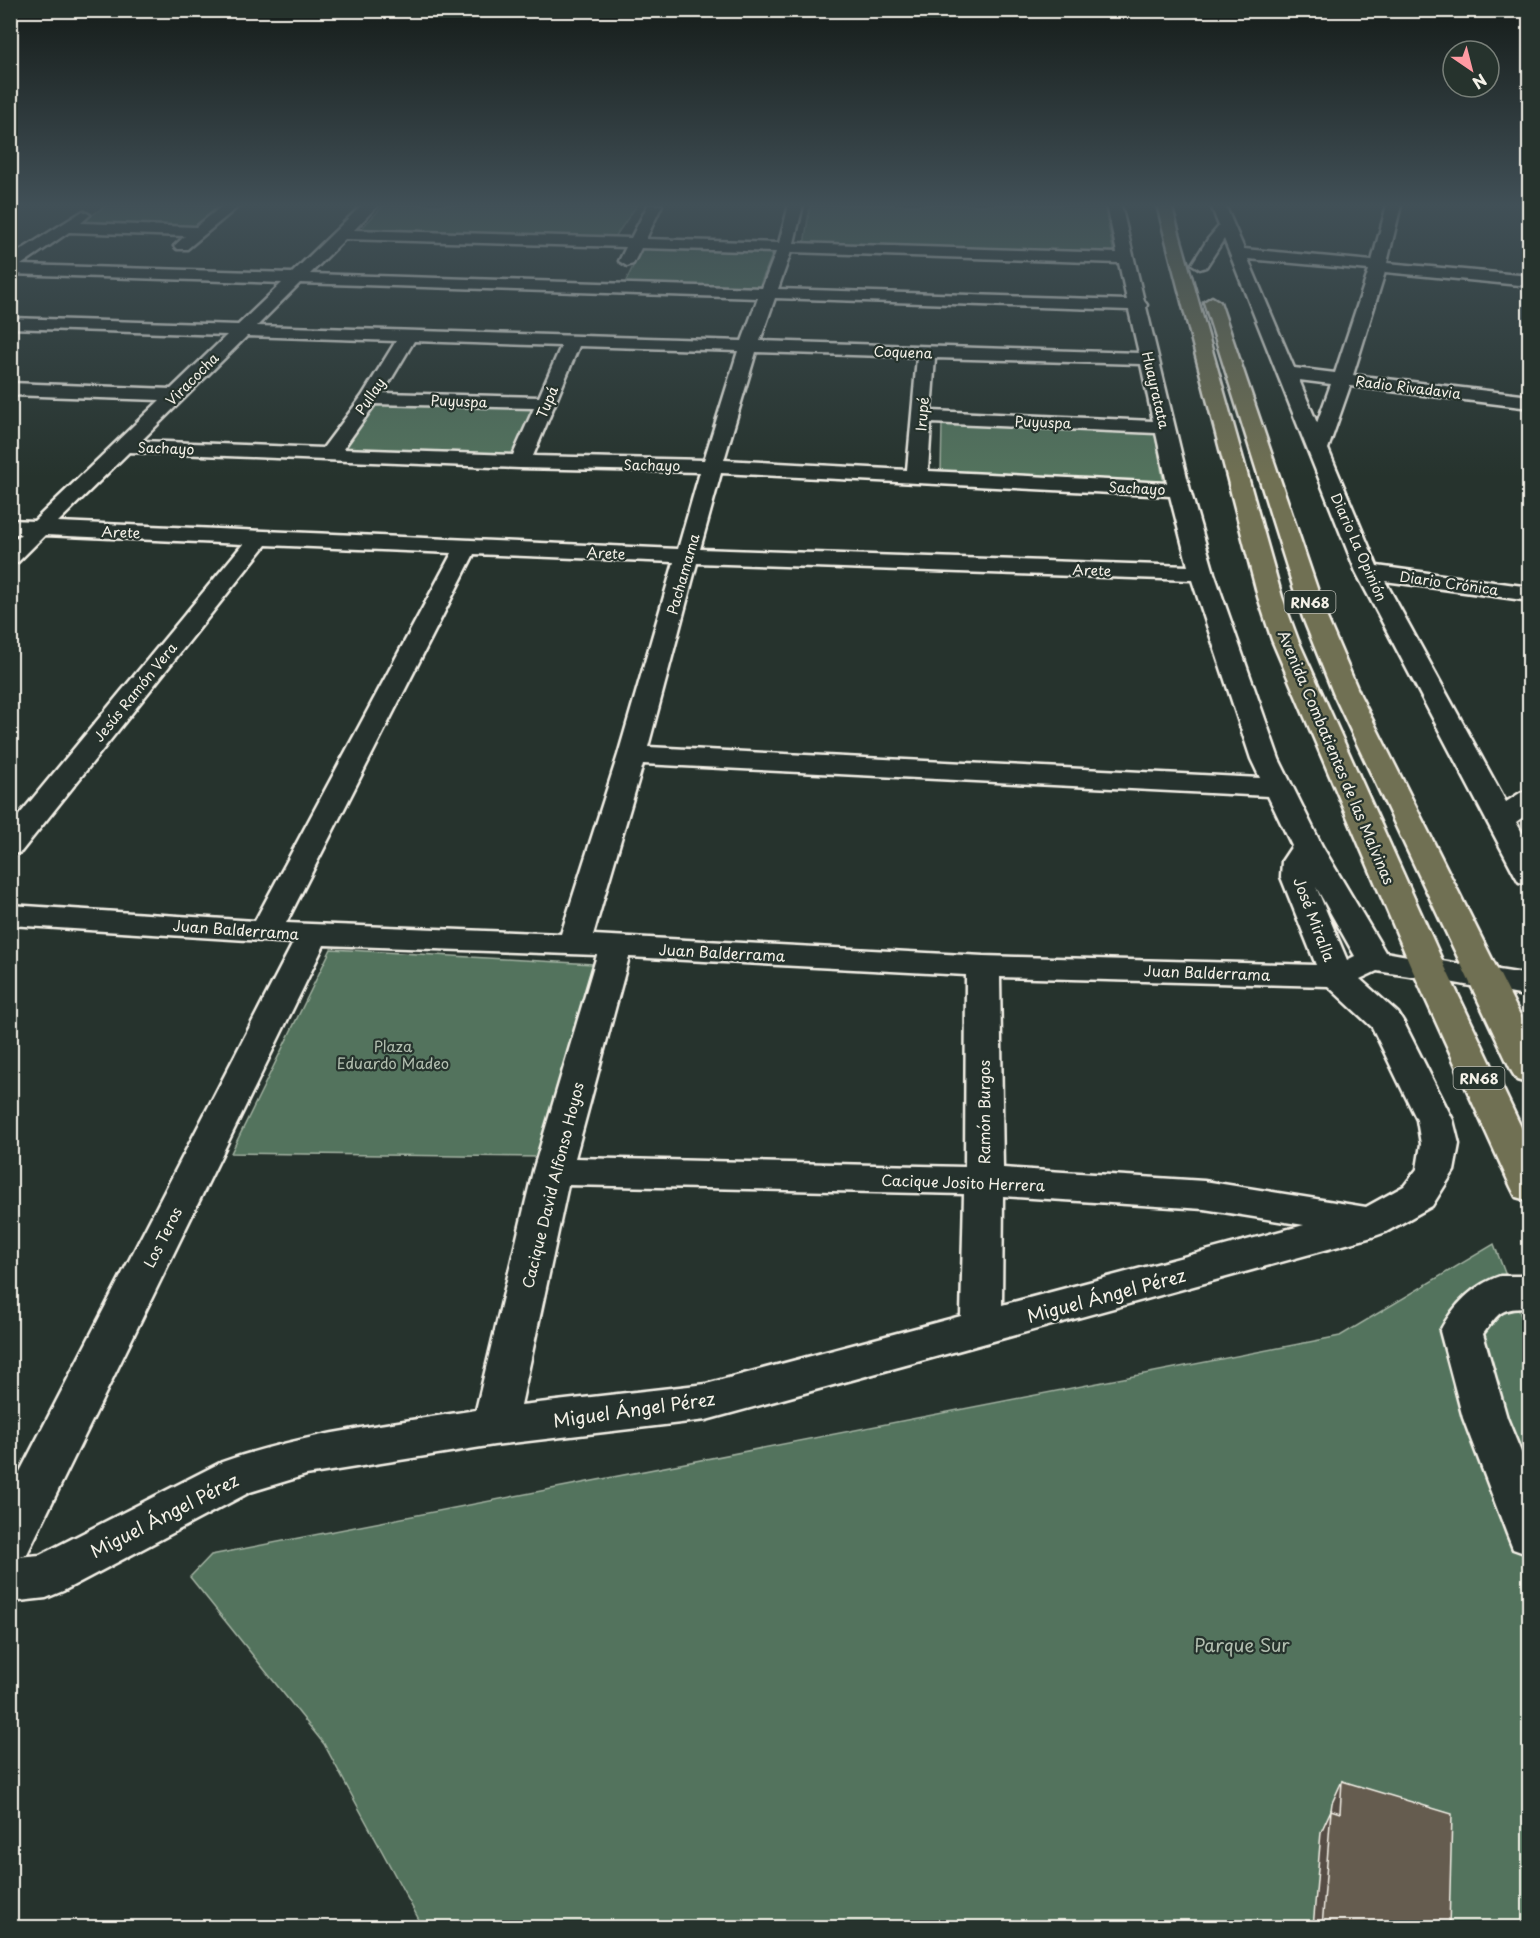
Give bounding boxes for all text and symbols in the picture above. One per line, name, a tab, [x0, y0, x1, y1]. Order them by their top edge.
north arrow	[1441, 39, 1501, 99]
text: N	[1468, 69, 1492, 96]
street label: Coquena	[873, 340, 933, 364]
street label: Viracocha	[161, 347, 224, 410]
street label: Huayratata	[1137, 349, 1175, 431]
street label: Radio Rivadavia	[1354, 370, 1463, 404]
street label: Pullay	[350, 373, 390, 419]
street label: Tupá	[531, 382, 563, 421]
street label: Puyuspa	[430, 390, 488, 412]
street label: Irupé	[910, 396, 934, 432]
street label: Puyuspa	[1014, 411, 1072, 433]
street label: Sachayo	[137, 437, 195, 459]
street label: Sachayo	[623, 454, 681, 476]
street label: Sachayo	[1108, 476, 1166, 500]
street label: Diario La Opinión	[1326, 490, 1392, 604]
street label: Arete	[101, 521, 141, 543]
street label: Pachamama	[661, 531, 705, 617]
street label: Arete	[586, 541, 626, 565]
street label: Arete	[1072, 559, 1112, 581]
street label: Diario Crónica	[1398, 566, 1500, 600]
road number: RN68	[1284, 591, 1336, 613]
street label: Avenida Combatientes de las Malvinas	[1273, 626, 1401, 888]
street label: Jesús Ramón Vera	[88, 638, 182, 746]
street label: José Miralla	[1288, 874, 1342, 965]
street label: Juan Balderrama	[172, 913, 301, 945]
street label: Juan Balderrama	[658, 937, 786, 967]
street label: Juan Balderrama	[1143, 958, 1271, 986]
park label: Plaza Eduardo Madeo	[337, 1034, 449, 1074]
street label: Ramón Burgos	[972, 1060, 995, 1164]
road number: RN68	[1454, 1067, 1504, 1089]
street label: Cacique David Alfonso Hoyos	[515, 1079, 589, 1291]
street label: Cacique Josito Herrera	[881, 1168, 1046, 1196]
street label: Los Teros	[137, 1202, 187, 1271]
street label: Miguel Ángel Pérez	[1024, 1261, 1189, 1329]
street label: Miguel Ángel Pérez	[551, 1384, 717, 1434]
street label: Miguel Ángel Pérez	[85, 1466, 243, 1564]
park label: Parque Sur	[1194, 1631, 1290, 1658]

